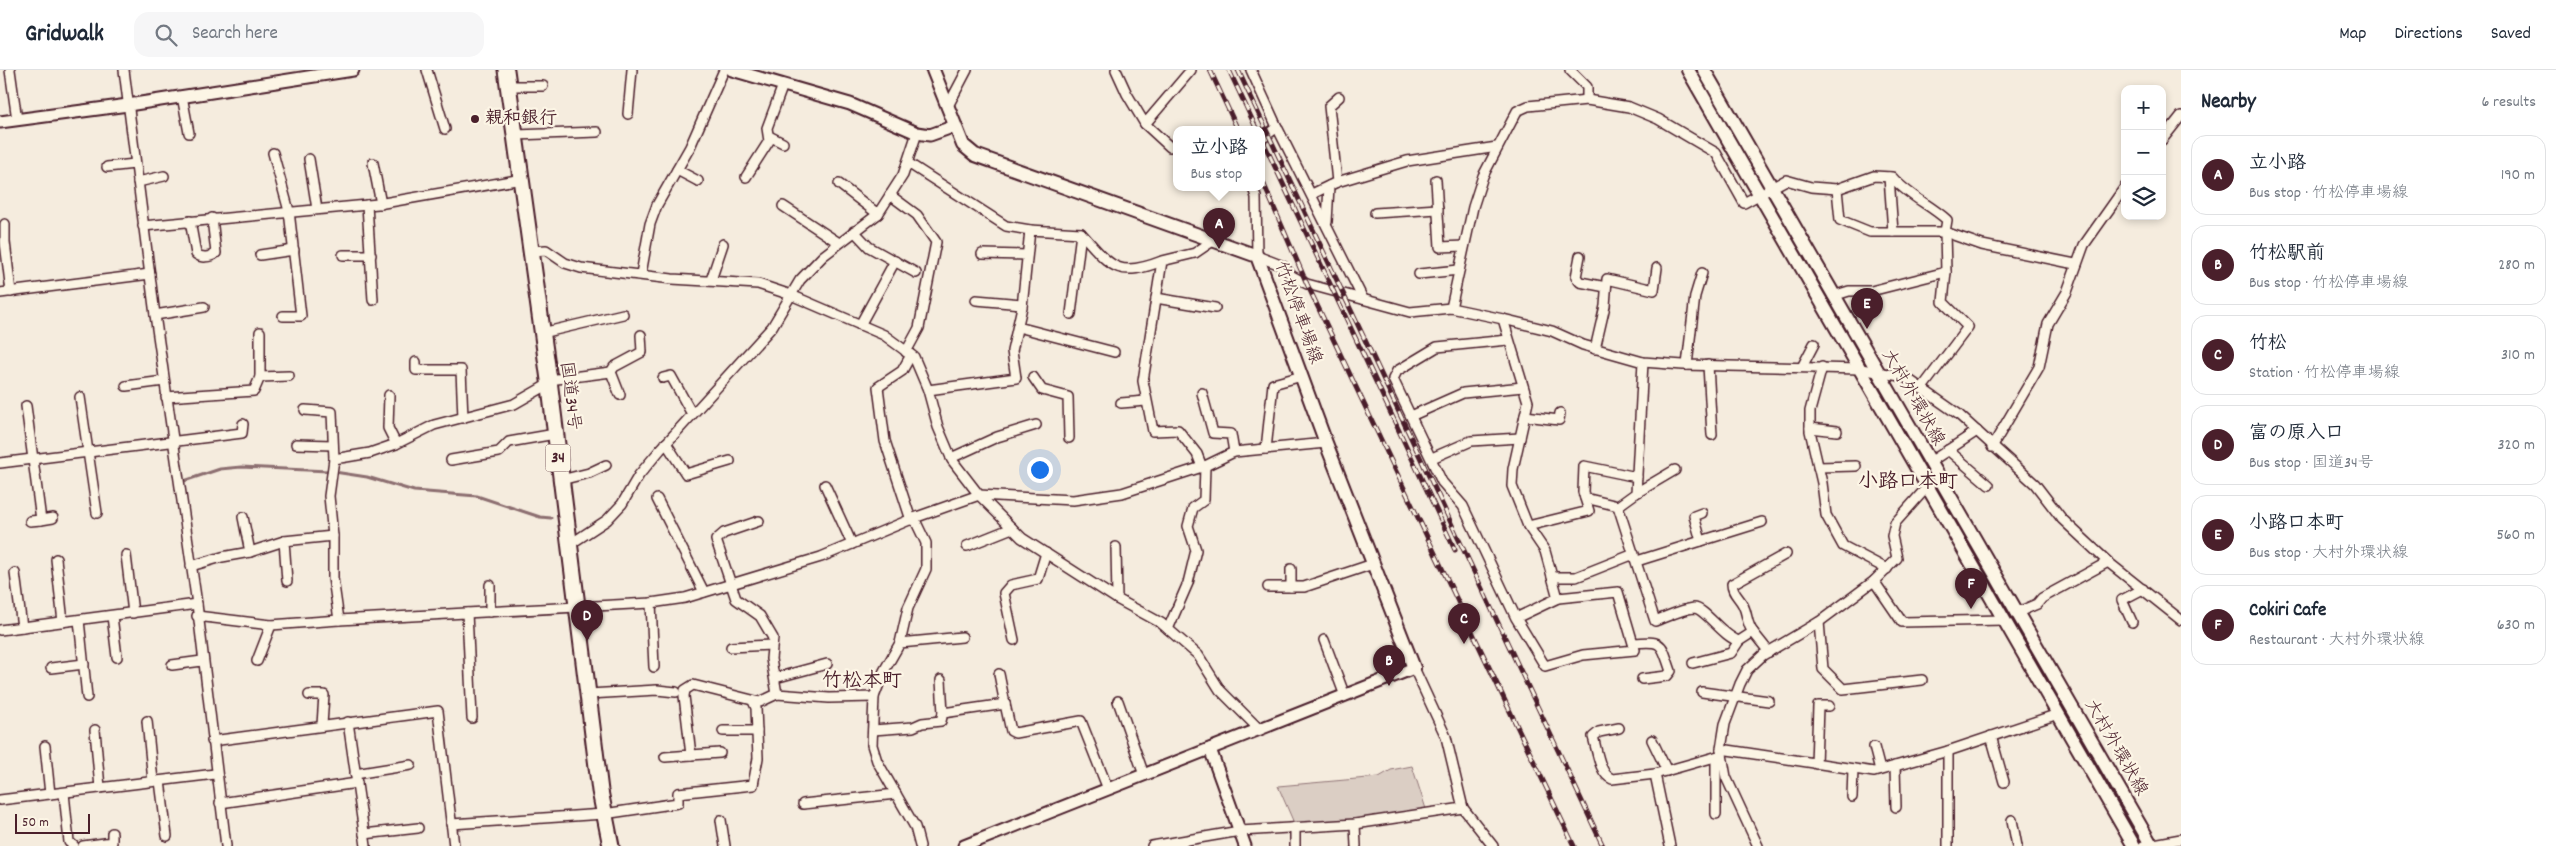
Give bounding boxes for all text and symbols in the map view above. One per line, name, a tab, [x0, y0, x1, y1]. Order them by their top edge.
search box	[134, 12, 484, 57]
text: Gridwalk	[25, 18, 104, 52]
icon: search	[152, 21, 180, 49]
text: Search here	[192, 21, 278, 48]
text: Map	[2339, 22, 2366, 47]
text: Directions	[2394, 22, 2463, 47]
text: Saved	[2491, 22, 2531, 47]
map controls	[2121, 85, 2166, 220]
button: +	[2121, 85, 2166, 130]
text: Nearby	[2201, 88, 2256, 118]
text: 6 results	[2481, 91, 2536, 114]
place label: 親和銀行	[485, 107, 557, 132]
marker: 親和銀行	[469, 113, 481, 125]
popup	[1173, 126, 1265, 191]
button: −	[2121, 130, 2166, 175]
text: 立小路	[1190, 136, 1248, 163]
text: 立小路	[2249, 151, 2306, 178]
text: Bus stop	[1190, 163, 1243, 186]
text: A	[2214, 164, 2222, 187]
text: 190 m	[2501, 164, 2535, 187]
button: layers	[2121, 175, 2166, 220]
text: Bus stop · 竹松停車場線	[2249, 182, 2408, 205]
pin: A	[1203, 208, 1235, 249]
text: 竹松駅前	[2249, 241, 2325, 268]
text: B	[2214, 254, 2222, 277]
text: 280 m	[2498, 254, 2535, 277]
street label: 竹松停車場線	[1267, 258, 1327, 368]
text: Bus stop · 竹松停車場線	[2249, 272, 2408, 295]
pin: E	[1851, 288, 1883, 329]
text: 竹松	[2249, 331, 2287, 358]
text: C	[2214, 344, 2222, 367]
text: 310 m	[2501, 344, 2535, 367]
street label: 大村外環状線	[1874, 345, 1950, 451]
street label: 国道34号	[552, 360, 586, 432]
text: Station · 竹松停車場線	[2249, 362, 2400, 385]
text: 富の原入口	[2249, 421, 2344, 448]
text: D	[2214, 434, 2222, 457]
text: 320 m	[2498, 434, 2535, 457]
road number: 34	[546, 444, 570, 472]
text: Bus stop · 国道34号	[2249, 452, 2374, 475]
your location	[1027, 457, 1053, 483]
district label: 小路口本町	[1858, 469, 1958, 497]
text: 小路口本町	[2249, 511, 2344, 538]
text: E	[2214, 524, 2222, 547]
text: 560 m	[2496, 524, 2535, 547]
text: Bus stop · 大村外環状線	[2249, 542, 2408, 565]
pin: F	[1955, 568, 1987, 609]
text: Cokiri Cafe	[2249, 598, 2326, 625]
pin: D	[571, 600, 603, 641]
pin: C	[1448, 603, 1480, 644]
text: F	[2214, 614, 2222, 637]
text: 630 m	[2497, 614, 2535, 637]
text: Restaurant · 大村外環状線	[2249, 629, 2425, 652]
pin: B	[1373, 645, 1405, 686]
district label: 竹松本町	[822, 668, 902, 696]
street label: 大村外環状線	[2077, 695, 2153, 801]
scale bar	[15, 811, 90, 834]
text: 50 m	[22, 813, 49, 833]

